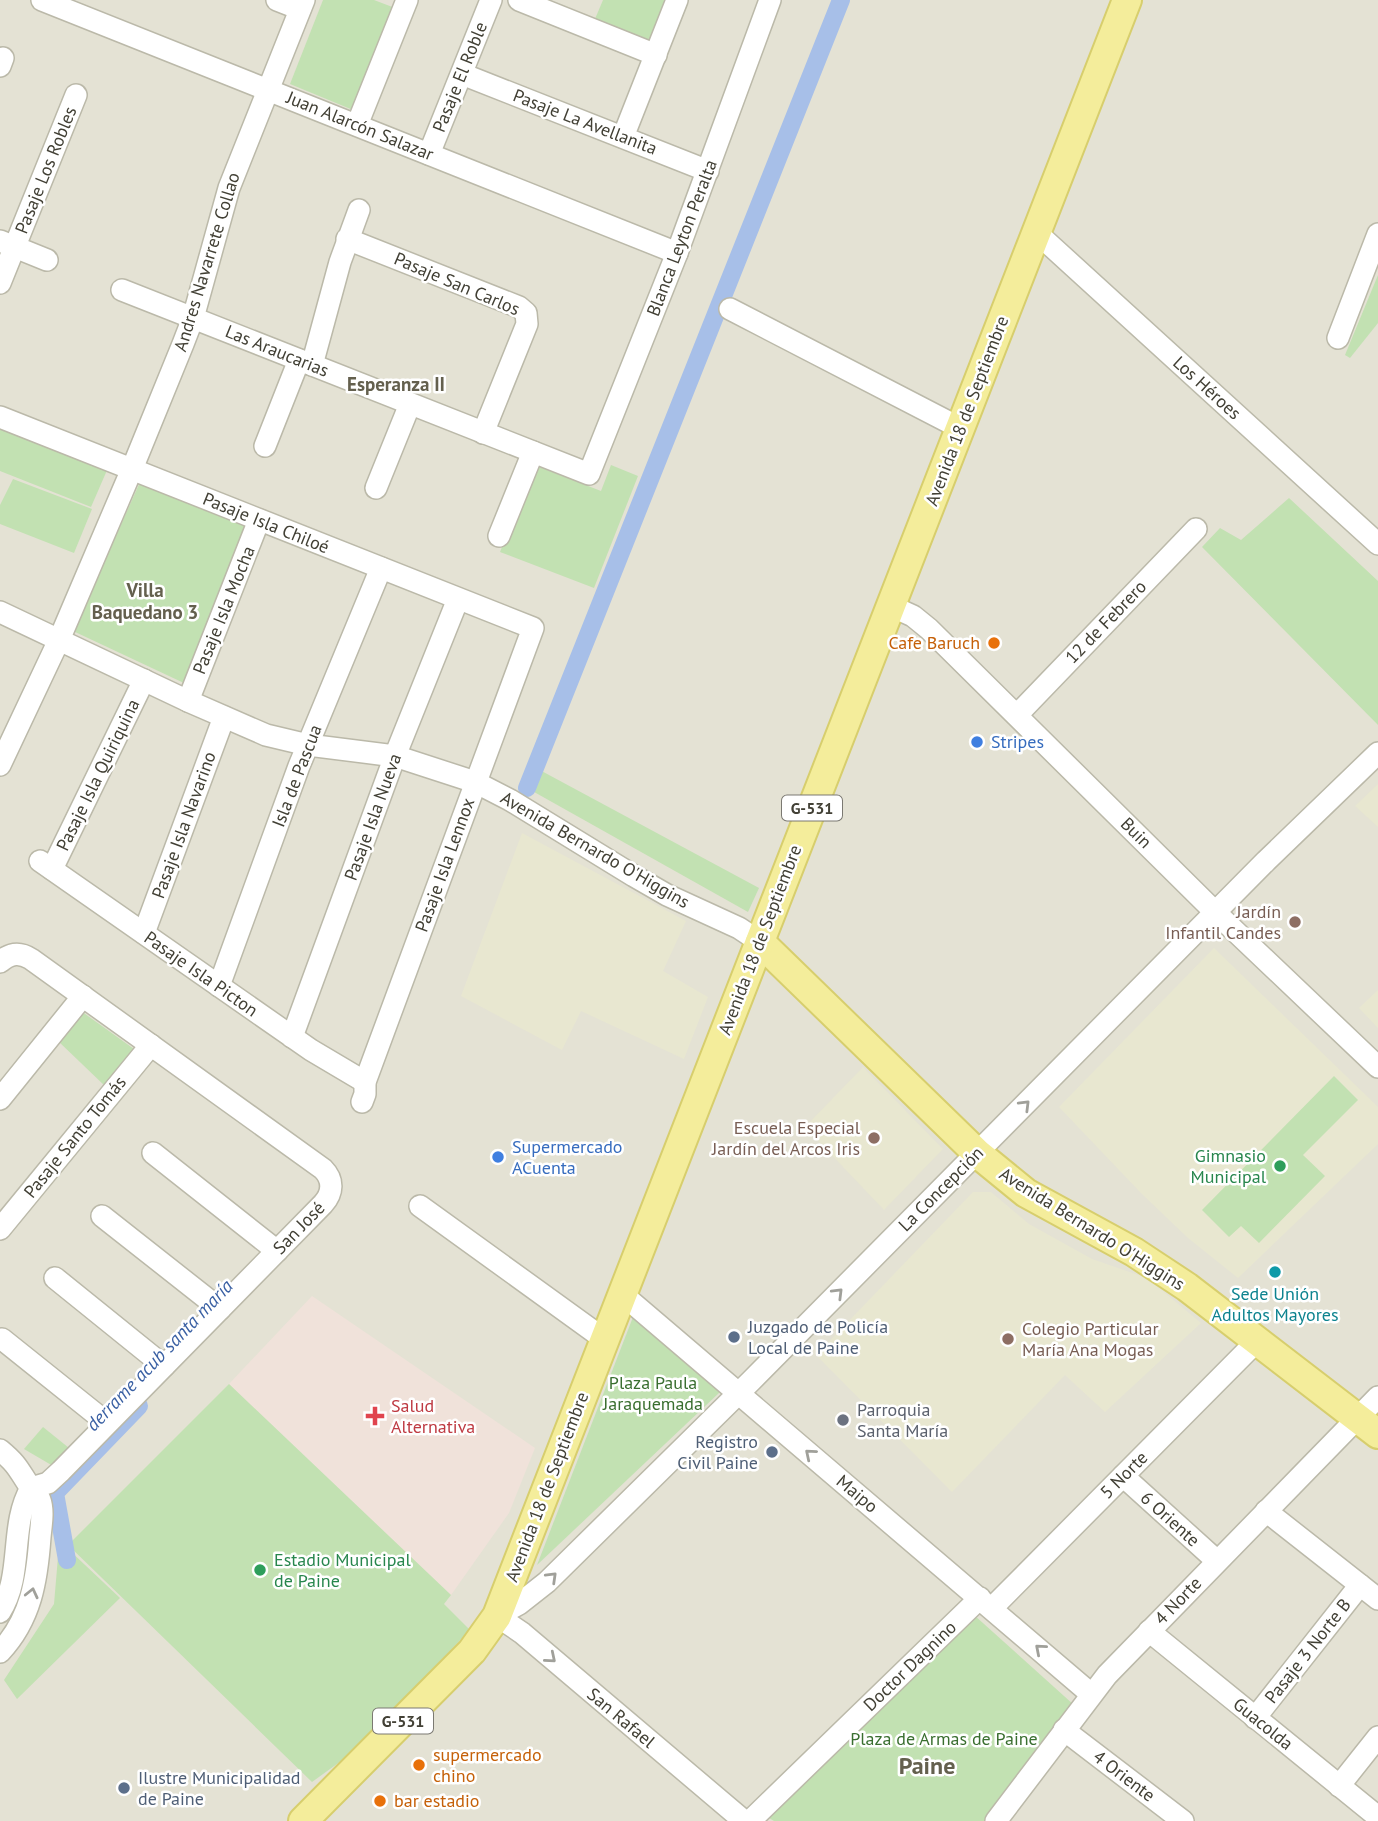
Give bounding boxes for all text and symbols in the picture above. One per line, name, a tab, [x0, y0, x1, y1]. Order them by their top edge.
street label: Pasaje El Roble	[427, 18, 492, 135]
street label: Pasaje La Avellanita	[510, 83, 660, 160]
street label: Juan Alarcón Salazar	[282, 85, 437, 166]
street label: Pasaje Los Robles	[10, 103, 82, 237]
street label: Blanca Leyton Peralta	[641, 156, 722, 319]
street label: Andres Navarrete Collao	[168, 170, 245, 354]
street label: Pasaje San Carlos	[391, 247, 523, 320]
street label: Avenida 18 de Septiembre	[920, 313, 1013, 509]
street label: Las Araucarias	[222, 319, 332, 382]
street label: Los Héroes	[1168, 351, 1246, 424]
district label: Esperanza II	[347, 372, 445, 396]
street label: Pasaje Isla Chiloé	[200, 487, 333, 558]
street label: Pasaje Isla Mocha	[187, 542, 260, 677]
street label: 12 de Febrero	[1060, 575, 1151, 668]
district label: Villa Baquedano 3	[92, 578, 198, 624]
place label: Cafe Baruch	[888, 631, 980, 654]
marker: Cafe Baruch	[986, 635, 1002, 651]
street label: Pasaje Isla Quiriquina	[51, 695, 144, 855]
street label: Isla de Pascua	[266, 721, 327, 830]
place label: Stripes	[991, 730, 1044, 753]
marker: Stripes	[969, 734, 985, 750]
street label: Pasaje Isla Navarino	[146, 748, 221, 901]
street label: Pasaje Isla Nueva	[339, 750, 406, 884]
street label: Avenida Bernardo O'Higgins	[497, 786, 694, 913]
street label: Pasaje Isla Lennox	[410, 795, 479, 935]
road number: G-531	[782, 796, 842, 820]
street label: Buin	[1116, 812, 1157, 853]
street label: Avenida 18 de Septiembre	[713, 842, 806, 1038]
place label: Jardín Infantil Candes	[1165, 900, 1281, 944]
marker: Jardín Infantil Candes	[1287, 914, 1303, 930]
street label: Pasaje Isla Picton	[140, 926, 263, 1021]
street label: Pasaje Santo Tomás	[18, 1071, 131, 1202]
one-way arrow	[1016, 1100, 1029, 1113]
place label: Escuela Especial Jardín del Arcos Iris	[711, 1116, 861, 1160]
marker: Escuela Especial Jardín del Arcos Iris	[866, 1130, 882, 1146]
place label: Supermercado ACuenta	[512, 1135, 623, 1179]
street label: La Concepción	[893, 1141, 988, 1236]
place label: Gimnasio Municipal	[1191, 1144, 1267, 1188]
marker: Supermercado ACuenta	[490, 1149, 506, 1165]
marker: Gimnasio Municipal	[1272, 1158, 1288, 1174]
street label: Avenida Bernardo O'Higgins	[995, 1162, 1189, 1295]
street label: San José	[268, 1196, 329, 1259]
marker: Sede Unión Adultos Mayores	[1267, 1264, 1283, 1280]
water label: derrame acub santa maría	[80, 1274, 238, 1436]
place label: Sede Unión Adultos Mayores	[1212, 1282, 1338, 1326]
one-way arrow	[830, 1288, 843, 1301]
place label: Juzgado de Policía Local de Paine	[747, 1315, 888, 1359]
place label: Colegio Particular María Ana Mogas	[1022, 1317, 1159, 1361]
marker: Juzgado de Policía Local de Paine	[726, 1329, 742, 1345]
marker: Colegio Particular María Ana Mogas	[1000, 1331, 1016, 1347]
park label: Plaza Paula Jaraquemada	[602, 1371, 703, 1415]
street label: Avenida 18 de Septiembre	[500, 1389, 593, 1585]
place label: Salud Alternativa	[391, 1394, 475, 1438]
place label: Parroquia Santa María	[857, 1398, 948, 1442]
marker: Salud Alternativa	[365, 1406, 385, 1426]
marker: Parroquia Santa María	[835, 1412, 851, 1428]
place label: Registro Civil Paine	[677, 1430, 758, 1474]
marker: Registro Civil Paine	[764, 1444, 780, 1460]
street label: 5 Norte	[1095, 1446, 1152, 1503]
one-way arrow	[806, 1450, 819, 1462]
street label: Maipo	[832, 1470, 883, 1518]
street label: 6 Oriente	[1136, 1486, 1205, 1551]
place label: Estadio Municipal de Paine	[274, 1548, 411, 1592]
marker: Estadio Municipal de Paine	[252, 1562, 268, 1578]
one-way arrow	[544, 1572, 557, 1585]
street label: 4 Norte	[1149, 1572, 1206, 1630]
one-way arrow	[24, 1587, 39, 1599]
street label: Pasaje 3 Norte B	[1259, 1594, 1356, 1708]
street label: Doctor Dagnino	[858, 1615, 961, 1716]
one-way arrow	[1035, 1645, 1048, 1657]
one-way arrow	[542, 1650, 555, 1662]
street label: San Rafael	[583, 1683, 661, 1753]
street label: Guacolda	[1229, 1692, 1298, 1755]
road number: G-531	[373, 1708, 433, 1734]
park label: Plaza de Armas de Paine	[850, 1727, 1038, 1750]
place label: supermercado chino	[433, 1743, 542, 1787]
street label: 4 Oriente	[1089, 1745, 1160, 1806]
district label: Paine	[899, 1750, 955, 1781]
marker: supermercado chino	[411, 1757, 427, 1773]
place label: Ilustre Municipalidad de Paine	[138, 1766, 301, 1810]
marker: Ilustre Municipalidad de Paine	[116, 1780, 132, 1796]
place label: bar estadio	[394, 1789, 479, 1812]
marker: bar estadio	[372, 1793, 388, 1809]

